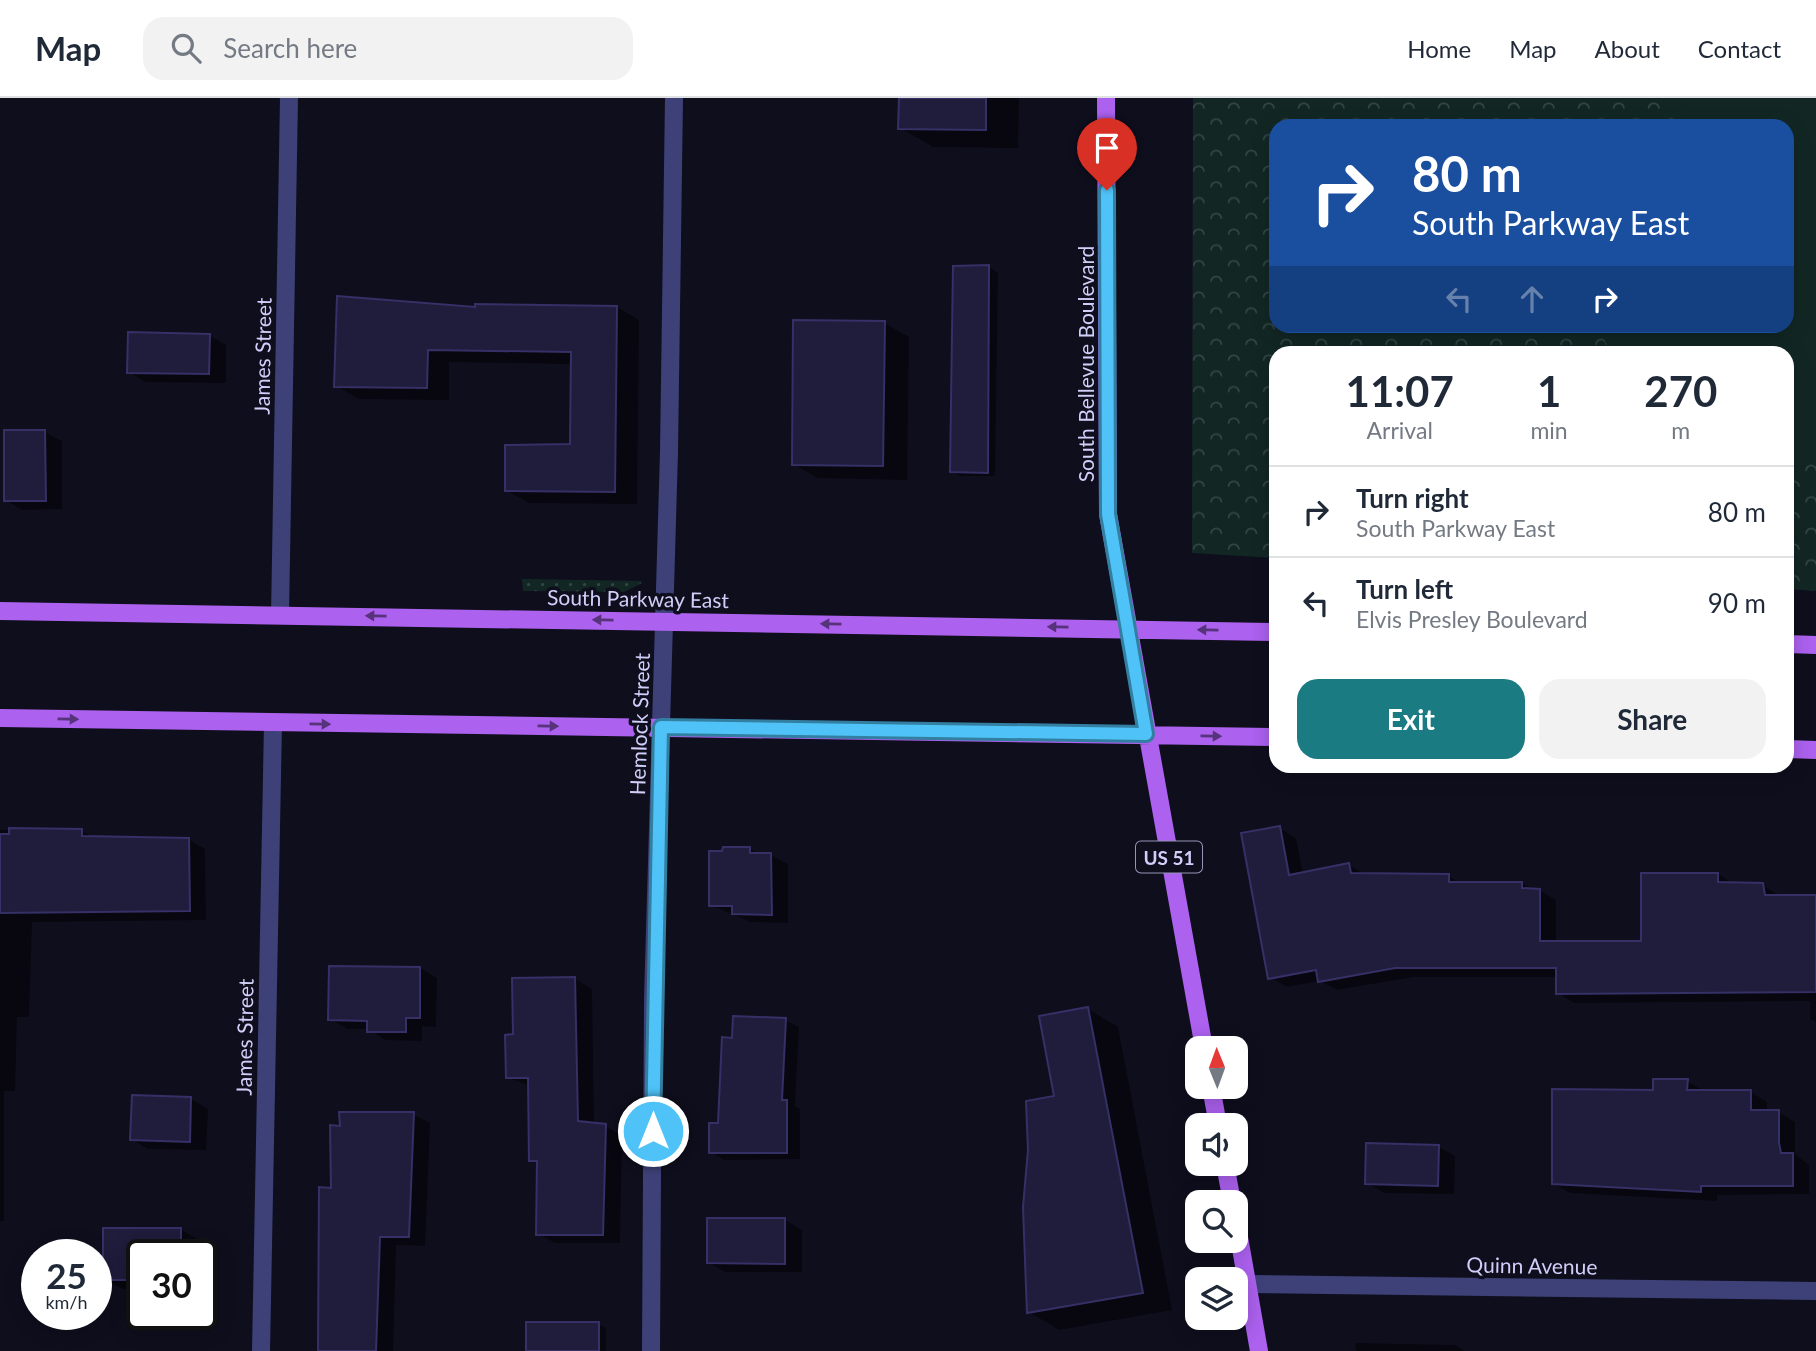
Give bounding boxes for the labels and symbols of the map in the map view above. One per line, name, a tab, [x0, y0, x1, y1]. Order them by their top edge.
pin	[1077, 118, 1137, 190]
street label: South Bellevue Boulevard	[1073, 246, 1098, 482]
street label: James Street	[248, 297, 276, 415]
street label: South Parkway East	[547, 584, 730, 612]
one-way arrow	[365, 611, 387, 622]
one-way arrow	[592, 614, 614, 626]
one-way arrow	[819, 618, 841, 630]
one-way arrow	[1047, 622, 1069, 633]
one-way arrow	[1196, 625, 1218, 636]
street label: Hemlock Street	[624, 652, 654, 796]
one-way arrow	[57, 714, 79, 725]
one-way arrow	[309, 718, 331, 730]
one-way arrow	[537, 720, 559, 732]
one-way arrow	[1200, 730, 1222, 742]
road number: US 51	[1136, 842, 1202, 872]
street label: James Street	[230, 978, 258, 1096]
north arrow	[1185, 1036, 1248, 1099]
position arrow	[616, 1094, 690, 1168]
speed limit sign: 30	[126, 1239, 217, 1330]
street label: Quinn Avenue	[1466, 1251, 1598, 1279]

